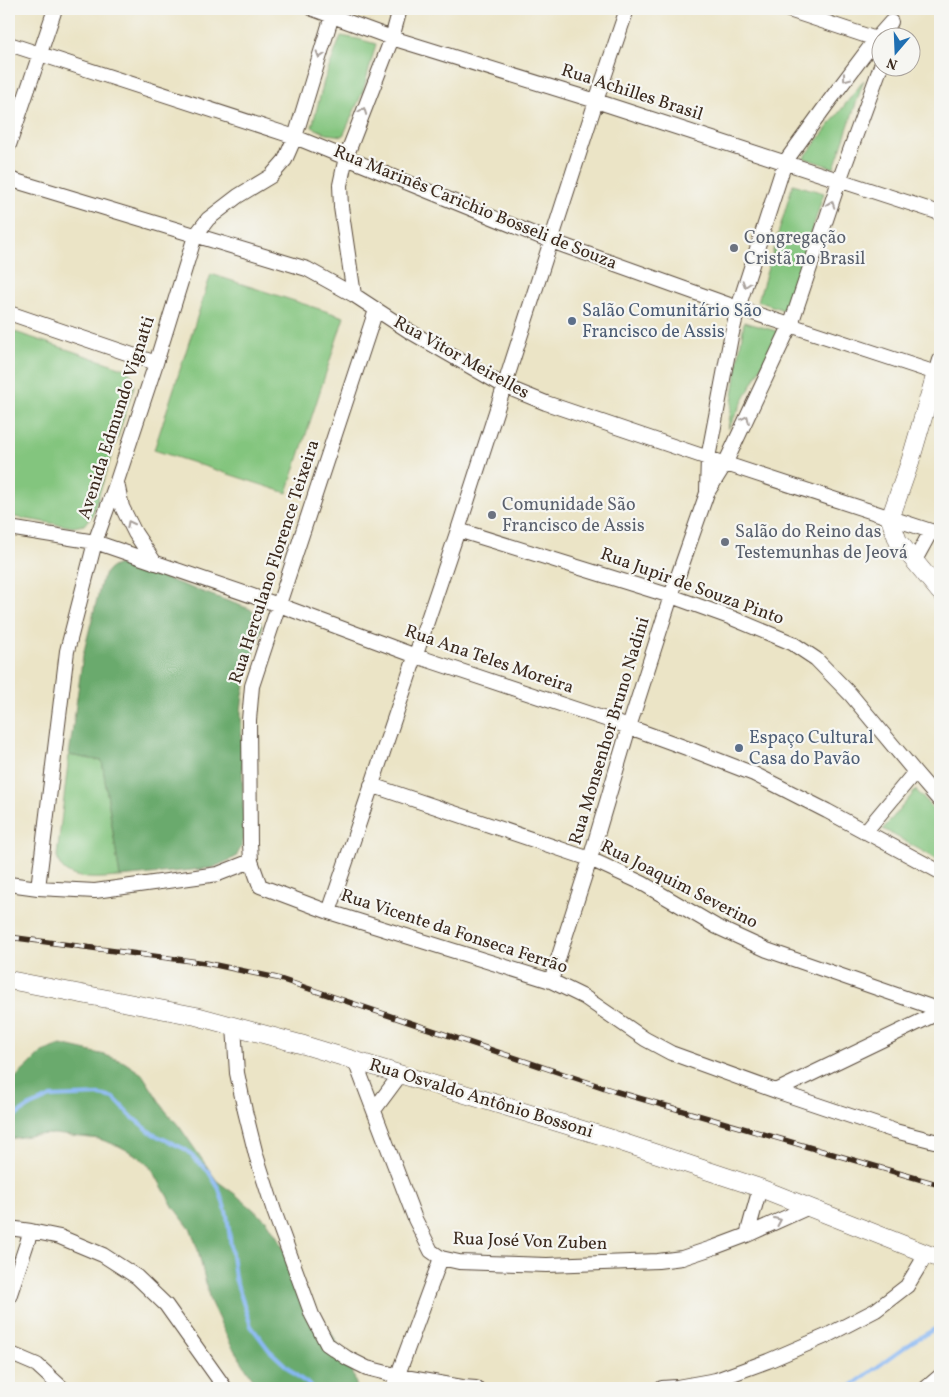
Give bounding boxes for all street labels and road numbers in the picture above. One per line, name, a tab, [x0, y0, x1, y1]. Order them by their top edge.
street label: Rua Achilles Brasil	[558, 58, 706, 128]
street label: Rua Marinês Carichio Bosseli de Souza	[329, 139, 621, 277]
street label: Rua Vitor Meirelles	[389, 310, 533, 406]
street label: Avenida Edmundo Vignatti	[72, 313, 162, 523]
street label: Rua Herculano Florence Teixeira	[224, 437, 326, 687]
street label: Rua Jupir de Souza Pinto	[597, 542, 787, 632]
street label: Rua Monsenhor Bruno Nadini	[563, 614, 657, 848]
street label: Rua Ana Teles Moreira	[401, 619, 577, 701]
street label: Rua Joaquim Severino	[596, 834, 762, 936]
street label: Rua Vicente da Fonseca Ferrão	[337, 883, 571, 981]
street label: Rua Osvaldo Antônio Bossoni	[366, 1053, 596, 1145]
street label: Rua José Von Zuben	[452, 1227, 608, 1257]

